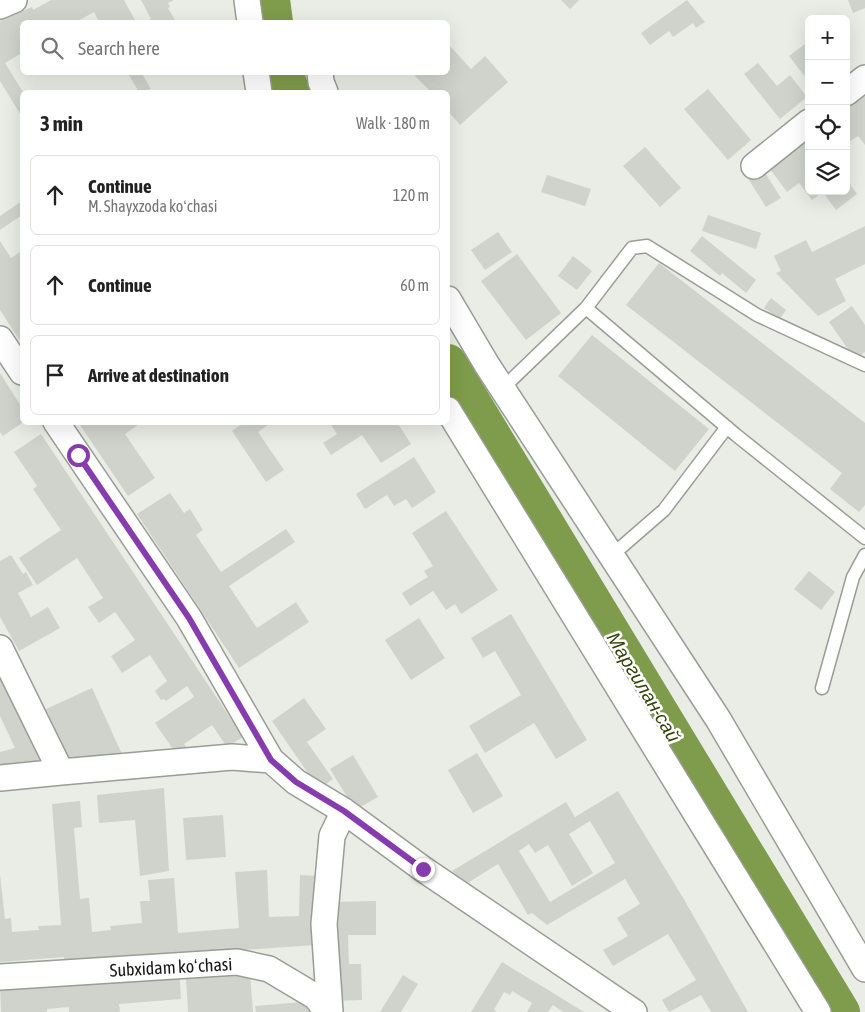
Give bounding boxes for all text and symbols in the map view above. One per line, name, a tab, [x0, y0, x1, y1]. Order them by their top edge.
map controls	[805, 15, 850, 195]
button: +	[805, 15, 850, 60]
search box	[20, 20, 450, 75]
icon: search	[38, 34, 66, 62]
text: Search here	[78, 37, 160, 59]
button: −	[805, 60, 850, 105]
button: locate	[805, 105, 850, 150]
text: 3 min	[40, 111, 83, 135]
text: Walk · 180 m	[356, 114, 430, 132]
button: layers	[805, 150, 850, 195]
text: Continue	[88, 175, 152, 197]
icon: ahead	[41, 181, 69, 209]
text: 120 m	[393, 186, 429, 204]
text: M. Shayxzoda koʻchasi	[88, 197, 217, 215]
icon: ahead	[41, 271, 69, 299]
text: Continue	[88, 274, 152, 296]
text: 60 m	[400, 276, 429, 294]
icon: arrive	[41, 361, 69, 389]
text: Arrive at destination	[88, 364, 229, 386]
route start	[67, 444, 90, 467]
water label: Маргилан-сай	[603, 628, 686, 746]
route end	[412, 858, 435, 881]
street label: Subxidam koʻchasi	[109, 953, 233, 981]

